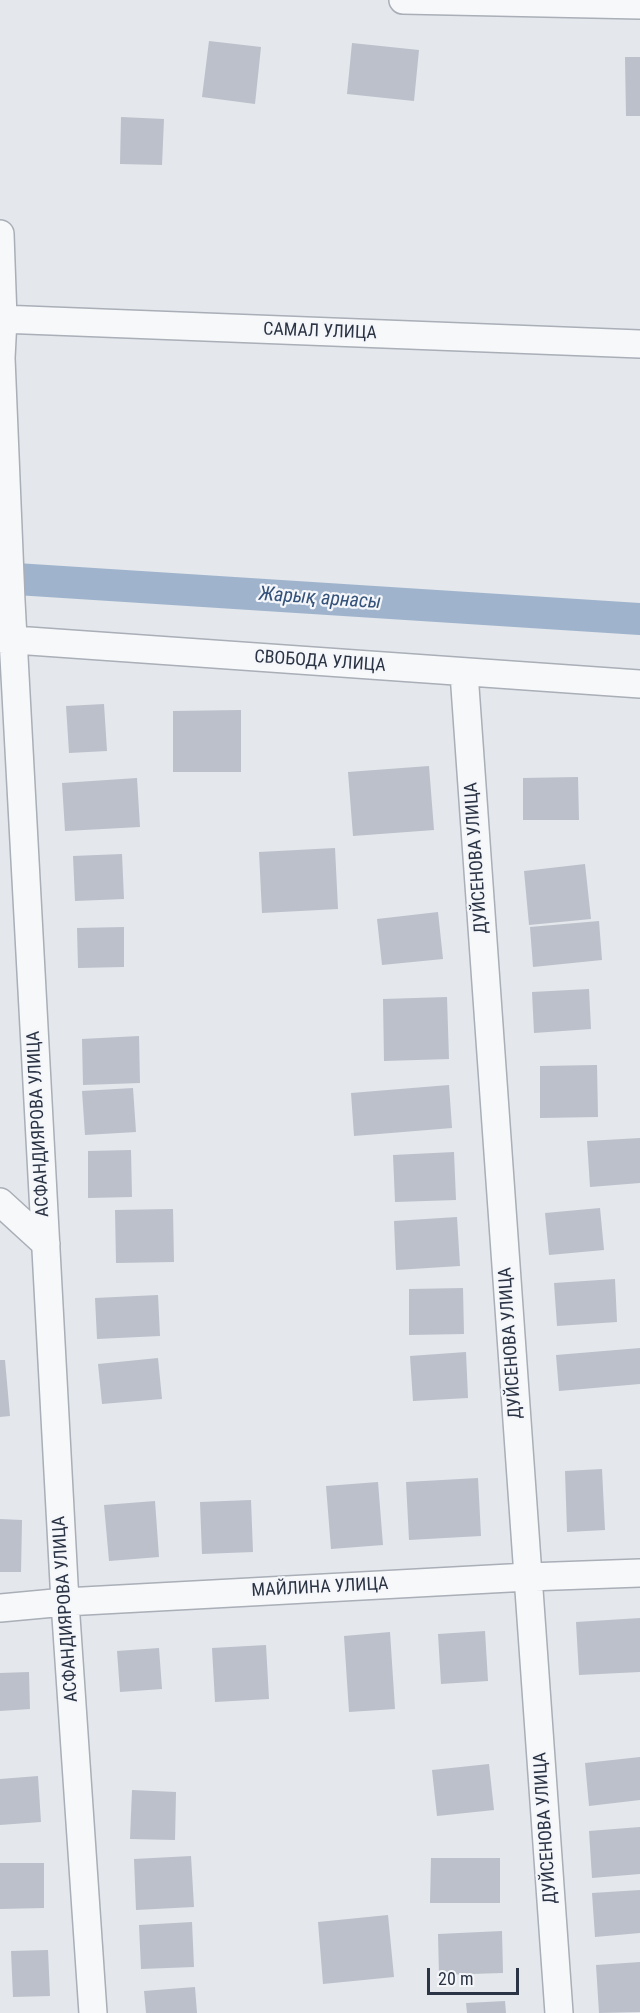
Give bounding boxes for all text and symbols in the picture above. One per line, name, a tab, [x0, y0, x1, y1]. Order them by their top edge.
street label: САМАЛ УЛИЦА	[263, 319, 377, 345]
water label: Жарық арнасы	[258, 583, 382, 615]
street label: СВОБОДА УЛИЦА	[254, 647, 386, 677]
street label: ДУЙСЕНОВА УЛИЦА	[461, 781, 493, 935]
street label: АСФАНДИЯРОВА УЛИЦА	[23, 1030, 55, 1218]
street label: ДУЙСЕНОВА УЛИЦА	[495, 1266, 527, 1420]
street label: АСФАНДИЯРОВА УЛИЦА	[49, 1515, 83, 1703]
street label: МАЙЛИНА УЛИЦА	[251, 1574, 389, 1602]
street label: ДУЙСЕНОВА УЛИЦА	[530, 1751, 562, 1905]
scale bar	[430, 1956, 522, 1994]
text: 20 m	[438, 1968, 473, 1989]

